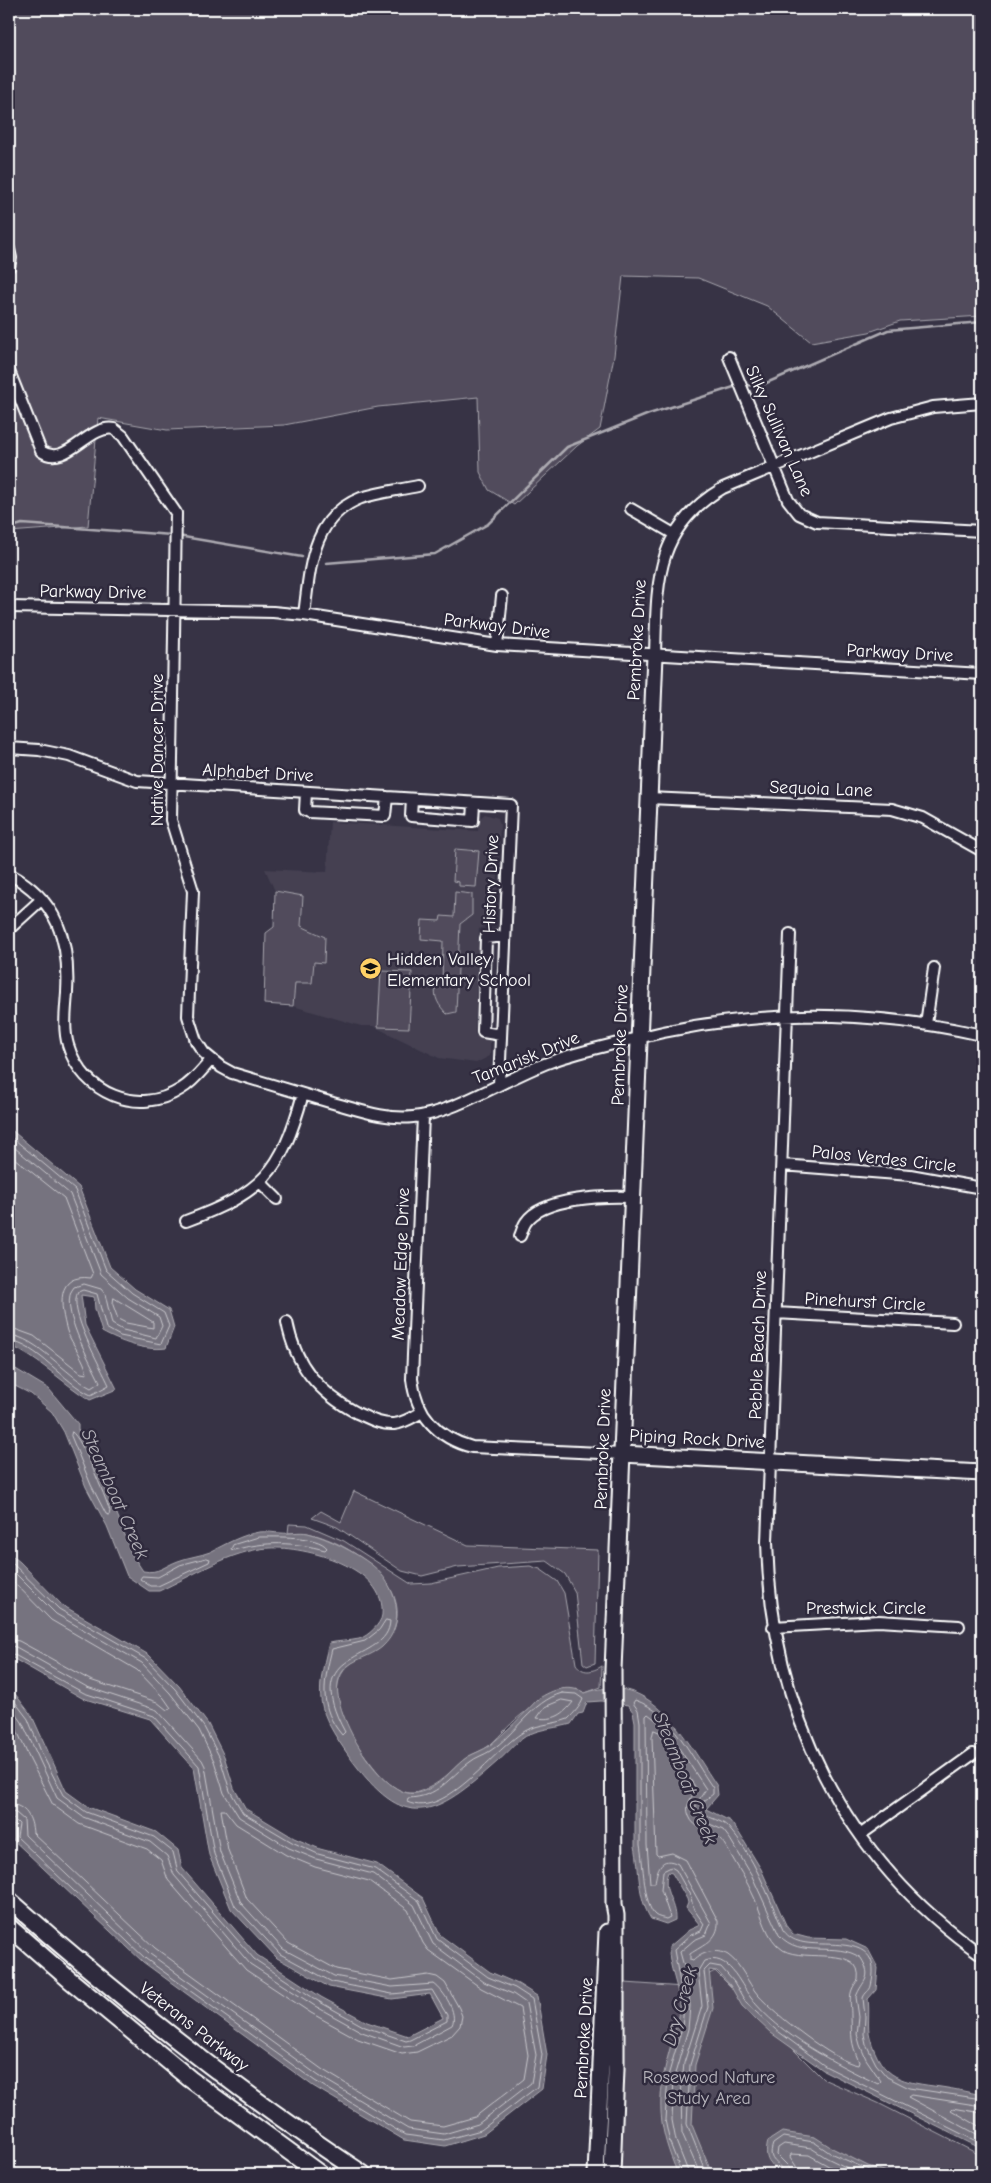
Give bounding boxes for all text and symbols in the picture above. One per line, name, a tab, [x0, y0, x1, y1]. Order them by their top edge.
street label: Silky Sullivan Lane	[741, 362, 817, 500]
street label: Pembroke Drive	[623, 579, 651, 701]
street label: Parkway Drive	[39, 581, 147, 603]
street label: Parkway Drive	[443, 609, 551, 643]
street label: Parkway Drive	[846, 640, 954, 666]
street label: Native Dancer Drive	[147, 674, 168, 826]
street label: Alphabet Drive	[202, 760, 314, 786]
street label: Sequoia Lane	[769, 777, 873, 801]
street label: History Drive	[479, 834, 503, 934]
place label: Hidden Valley Elementary School	[387, 949, 531, 991]
school or university icon: Hidden Valley Elementary School	[359, 957, 383, 981]
street label: Pembroke Drive	[607, 984, 633, 1106]
street label: Tamarisk Drive	[470, 1027, 582, 1089]
street label: Palos Verdes Circle	[811, 1141, 957, 1177]
street label: Meadow Edge Drive	[388, 1187, 414, 1341]
street label: Pebble Beach Drive	[745, 1270, 771, 1420]
street label: Pinehurst Circle	[804, 1288, 926, 1316]
street label: Pembroke Drive	[590, 1388, 616, 1510]
water label: Steamboat Creek	[76, 1425, 154, 1563]
street label: Piping Rock Drive	[629, 1425, 765, 1453]
street label: Prestwick Circle	[806, 1598, 926, 1619]
water label: Steamboat Creek	[648, 1709, 722, 1848]
water label: Dry Creek	[658, 1963, 702, 2048]
street label: Pembroke Drive	[570, 1977, 598, 2099]
street label: Veterans Parkway	[135, 1978, 254, 2077]
park label: Rosewood Nature Study Area	[643, 2067, 775, 2109]

